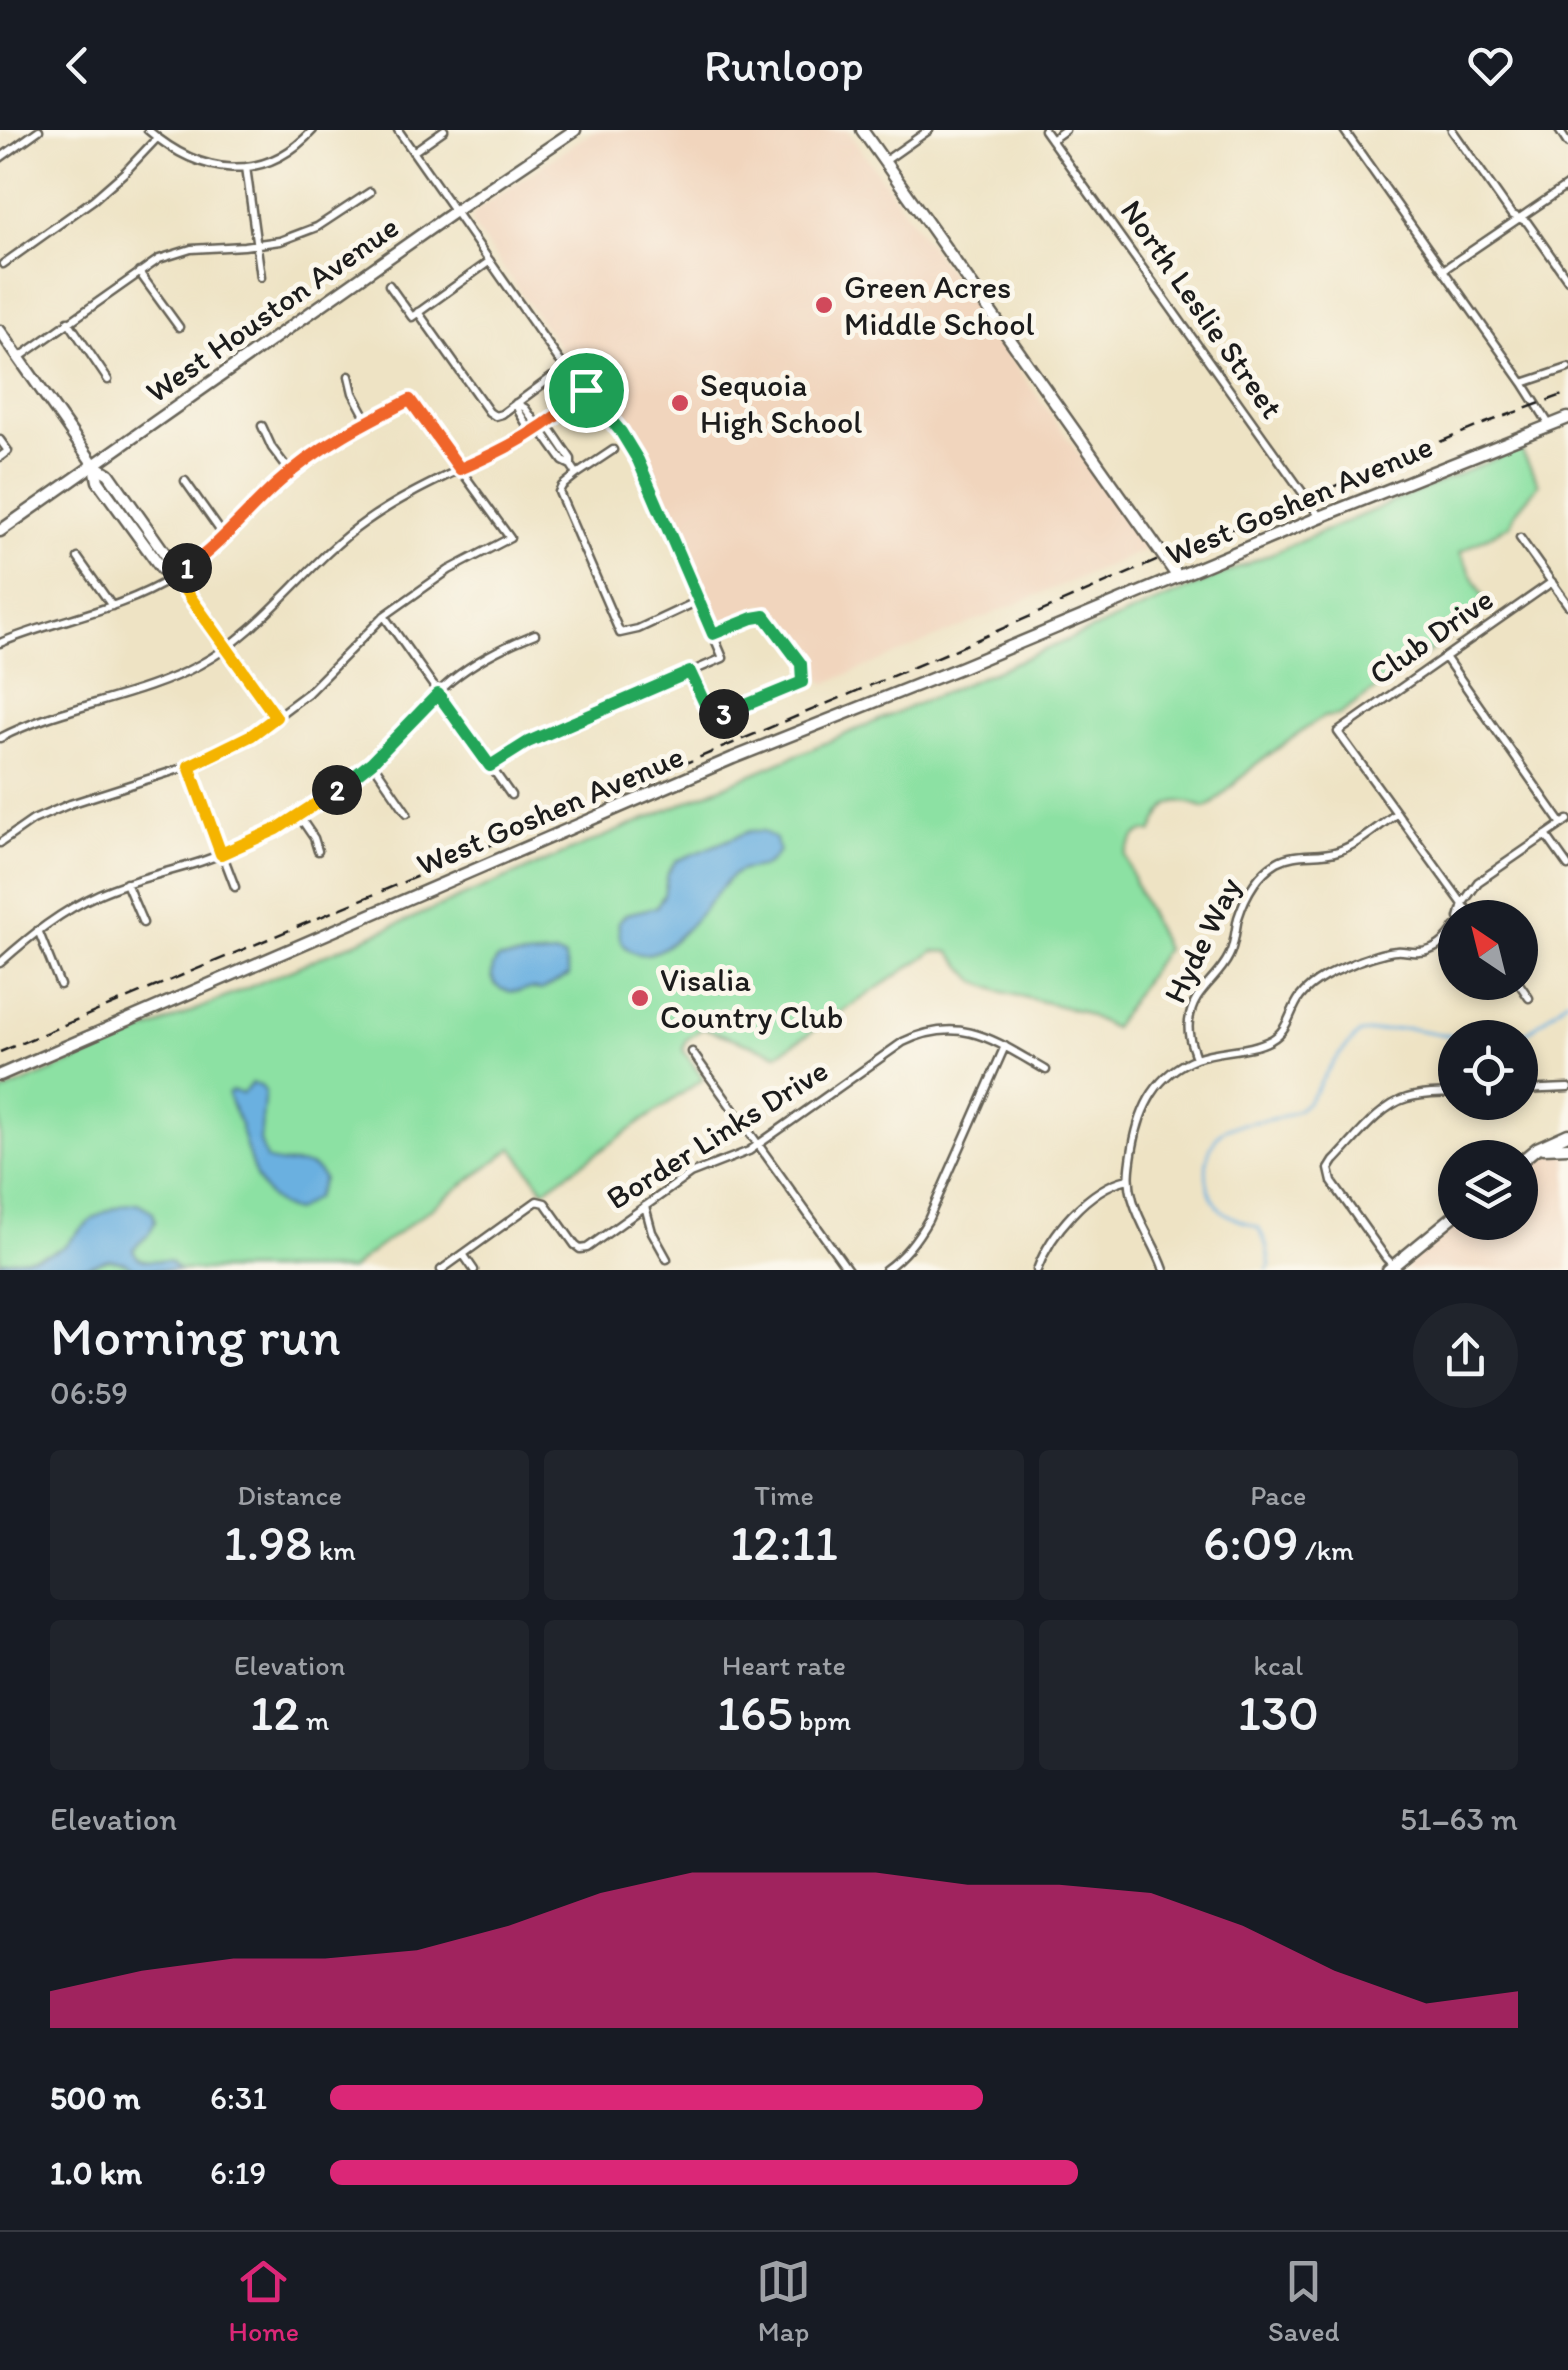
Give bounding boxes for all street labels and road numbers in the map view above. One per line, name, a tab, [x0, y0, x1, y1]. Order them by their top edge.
street label: North Leslie Street	[1113, 193, 1291, 425]
street label: West Houston Avenue	[138, 207, 406, 411]
street label: West Goshen Avenue	[1160, 427, 1438, 573]
street label: Club Drive	[1362, 580, 1500, 692]
street label: West Goshen Avenue	[411, 737, 689, 883]
street label: Hyde Way	[1155, 871, 1249, 1009]
street label: Border Links Drive	[599, 1051, 835, 1217]

